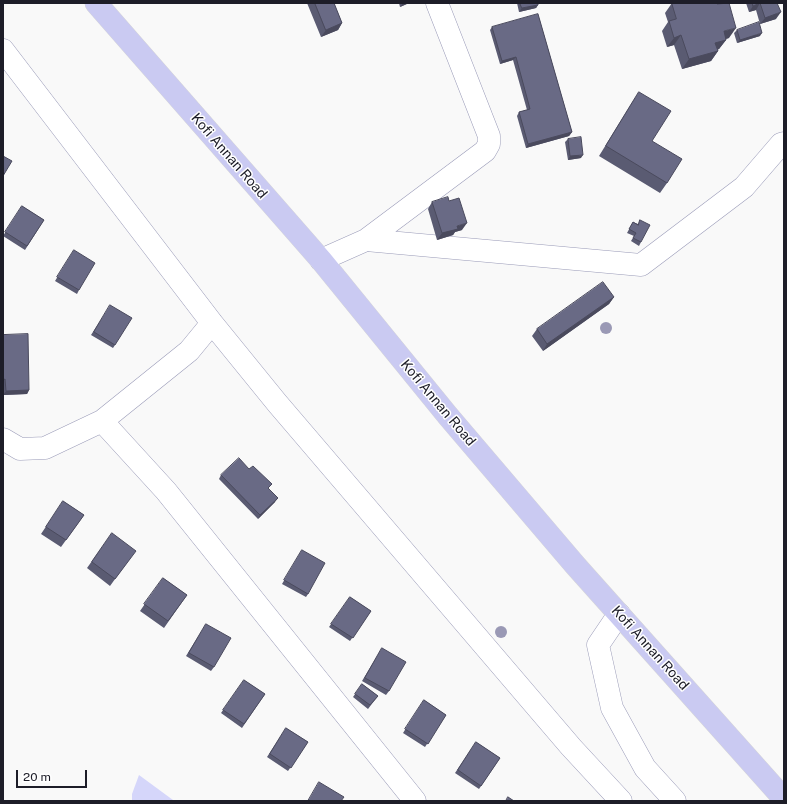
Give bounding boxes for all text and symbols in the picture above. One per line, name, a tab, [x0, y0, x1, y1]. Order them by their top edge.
street label: Kofi Annan Road	[187, 110, 271, 202]
street label: Kofi Annan Road	[397, 356, 479, 450]
street label: Kofi Annan Road	[608, 602, 692, 694]
scale bar	[18, 762, 89, 788]
text: 20 m	[23, 770, 51, 784]

